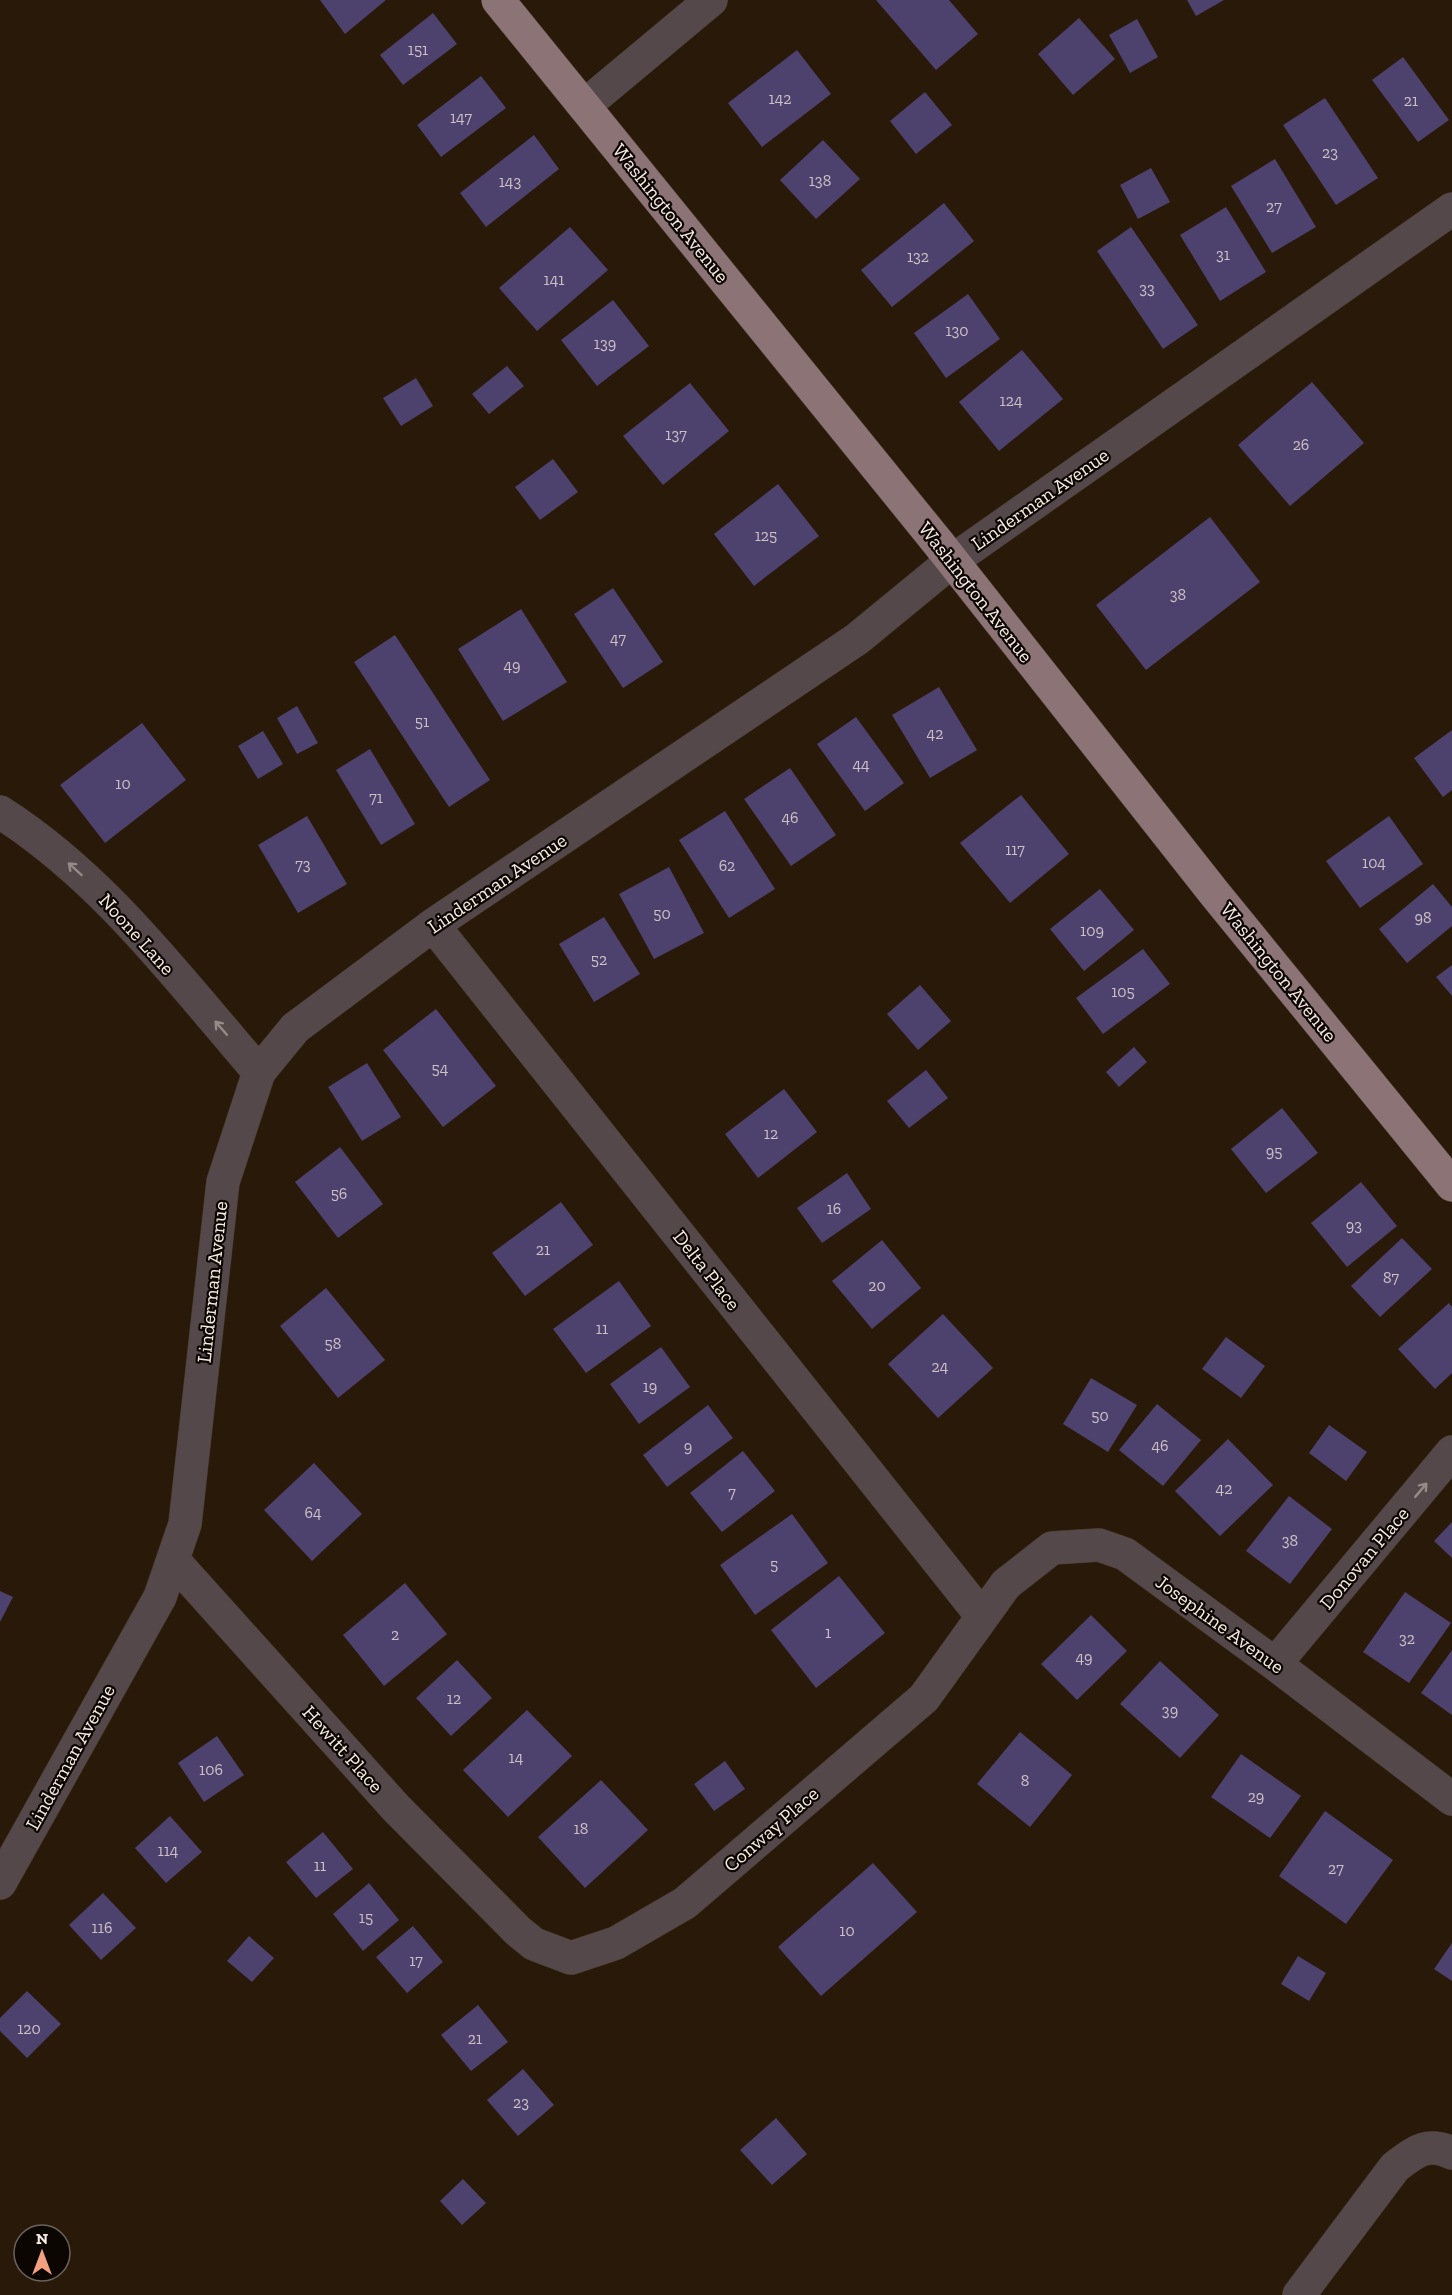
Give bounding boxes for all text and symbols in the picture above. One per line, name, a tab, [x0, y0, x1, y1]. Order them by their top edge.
house number: 151	[408, 40, 428, 59]
house number: 142	[768, 89, 792, 108]
house number: 21	[1404, 91, 1418, 110]
house number: 147	[450, 108, 472, 127]
street label: Washington Avenue	[608, 139, 734, 287]
house number: 23	[1322, 143, 1338, 162]
house number: 138	[809, 171, 831, 190]
house number: 143	[499, 172, 521, 191]
house number: 27	[1266, 197, 1282, 216]
house number: 31	[1216, 245, 1230, 264]
house number: 132	[907, 247, 929, 266]
house number: 141	[544, 270, 564, 289]
house number: 33	[1139, 279, 1155, 298]
house number: 130	[945, 321, 969, 340]
house number: 139	[594, 334, 616, 353]
house number: 124	[999, 391, 1023, 410]
house number: 137	[665, 425, 687, 444]
house number: 26	[1293, 435, 1309, 454]
street label: Linderman Avenue	[967, 443, 1113, 555]
street label: Washington Avenue	[914, 517, 1038, 667]
house number: 125	[755, 526, 777, 545]
house number: 38	[1170, 585, 1186, 604]
house number: 47	[610, 629, 626, 648]
house number: 49	[503, 656, 521, 675]
house number: 51	[415, 712, 429, 731]
house number: 42	[927, 724, 943, 743]
house number: 44	[852, 755, 870, 774]
house number: 10	[115, 774, 131, 793]
house number: 71	[369, 788, 383, 807]
house number: 46	[781, 808, 799, 827]
street label: Linderman Avenue	[423, 828, 571, 938]
house number: 117	[1005, 840, 1025, 859]
house number: 104	[1362, 853, 1386, 872]
house number: 73	[295, 855, 311, 874]
house number: 62	[719, 856, 735, 875]
one-way arrow	[68, 862, 83, 876]
street label: Noone Lane	[94, 888, 180, 980]
street label: Washington Avenue	[1216, 898, 1342, 1046]
house number: 50	[653, 904, 671, 923]
house number: 98	[1414, 908, 1432, 927]
house number: 109	[1080, 921, 1104, 940]
house number: 52	[591, 950, 607, 969]
house number: 105	[1111, 982, 1135, 1001]
one-way arrow	[214, 1021, 228, 1036]
house number: 54	[432, 1059, 449, 1078]
house number: 12	[764, 1124, 778, 1143]
house number: 95	[1266, 1142, 1282, 1161]
house number: 56	[331, 1184, 347, 1203]
house number: 16	[827, 1199, 841, 1218]
street label: Linderman Avenue	[192, 1200, 232, 1364]
house number: 93	[1346, 1216, 1362, 1235]
street label: Delta Place	[668, 1225, 746, 1315]
house number: 21	[536, 1240, 550, 1259]
house number: 87	[1383, 1268, 1400, 1287]
house number: 20	[868, 1276, 886, 1295]
house number: 11	[596, 1319, 608, 1338]
house number: 58	[325, 1334, 341, 1353]
house number: 24	[932, 1357, 949, 1376]
house number: 19	[643, 1377, 657, 1396]
house number: 50	[1091, 1406, 1109, 1425]
house number: 46	[1151, 1436, 1169, 1455]
house number: 9	[684, 1437, 692, 1456]
house number: 42	[1216, 1479, 1232, 1498]
one-way arrow	[1414, 1482, 1427, 1498]
house number: 7	[728, 1483, 736, 1502]
street label: Donovan Place	[1314, 1502, 1414, 1614]
house number: 64	[304, 1503, 322, 1522]
house number: 38	[1282, 1531, 1298, 1550]
house number: 5	[770, 1555, 778, 1574]
street label: Josephine Avenue	[1151, 1569, 1289, 1679]
house number: 1	[825, 1623, 831, 1642]
house number: 2	[391, 1625, 399, 1644]
house number: 32	[1399, 1629, 1415, 1648]
house number: 49	[1075, 1648, 1093, 1667]
street label: Linderman Avenue	[20, 1680, 120, 1834]
house number: 12	[447, 1689, 461, 1708]
street label: Hewitt Place	[298, 1700, 388, 1798]
house number: 39	[1162, 1701, 1178, 1720]
house number: 14	[509, 1748, 524, 1767]
house number: 106	[199, 1760, 223, 1779]
house number: 8	[1021, 1771, 1029, 1790]
street label: Conway Place	[719, 1781, 823, 1877]
house number: 29	[1248, 1787, 1264, 1806]
house number: 18	[574, 1819, 588, 1838]
house number: 114	[158, 1841, 179, 1860]
house number: 11	[314, 1856, 326, 1875]
house number: 27	[1328, 1859, 1344, 1878]
house number: 15	[359, 1908, 373, 1927]
house number: 116	[92, 1918, 112, 1937]
house number: 10	[839, 1921, 855, 1940]
house number: 17	[409, 1951, 423, 1970]
house number: 120	[17, 2019, 41, 2038]
house number: 21	[468, 2029, 482, 2048]
house number: 23	[513, 2093, 529, 2112]
north arrow	[12, 2223, 72, 2283]
text: N	[36, 2229, 48, 2248]

